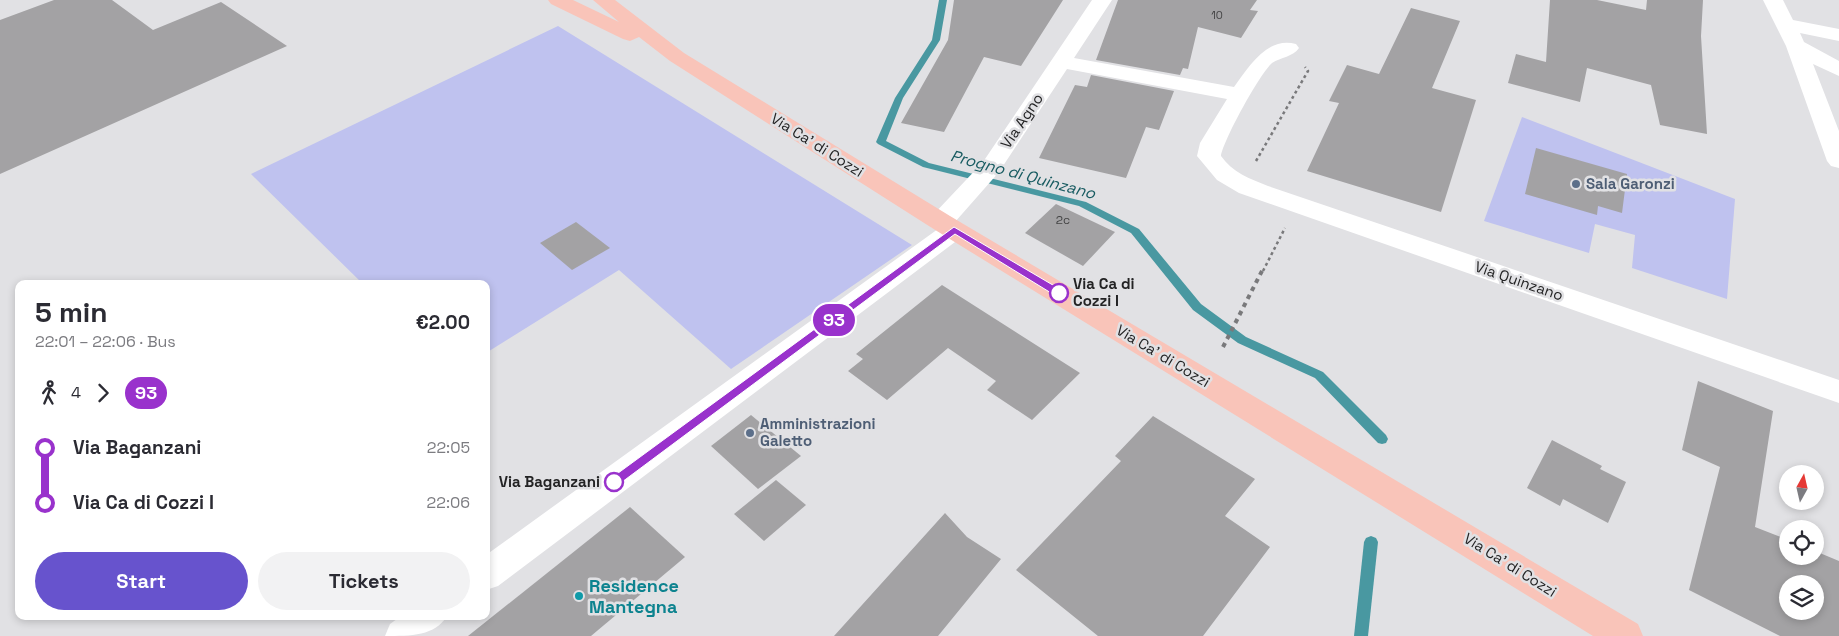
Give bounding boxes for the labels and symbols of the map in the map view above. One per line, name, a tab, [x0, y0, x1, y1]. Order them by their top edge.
house number: 10	[1211, 8, 1223, 22]
street label: Via Agno	[996, 89, 1047, 152]
street label: Via Ca' di Cozzi	[767, 108, 867, 181]
water label: Progno di Quinzano	[948, 145, 1099, 204]
place label: Sala Garonzi	[1586, 174, 1675, 193]
marker: Sala Garonzi	[1570, 178, 1582, 190]
house number: 2c	[1056, 212, 1070, 228]
street label: Via Quinzano	[1472, 257, 1566, 305]
place label: Via Ca di Cozzi I	[1073, 274, 1134, 310]
marker: Via Ca di Cozzi I	[1049, 283, 1069, 303]
line badge: 93	[812, 304, 856, 336]
street label: Via Ca' di Cozzi	[1113, 320, 1214, 391]
place label: Amministrazioni Galetto	[760, 414, 876, 450]
marker: Amministrazioni Galetto	[744, 427, 756, 439]
north arrow	[1779, 465, 1824, 510]
place label: Via Baganzani	[499, 472, 600, 491]
marker: Via Baganzani	[604, 472, 624, 492]
street label: Via Ca' di Cozzi	[1460, 528, 1560, 601]
place label: Residence Mantegna	[589, 574, 679, 618]
marker: Residence Mantegna	[573, 590, 585, 602]

